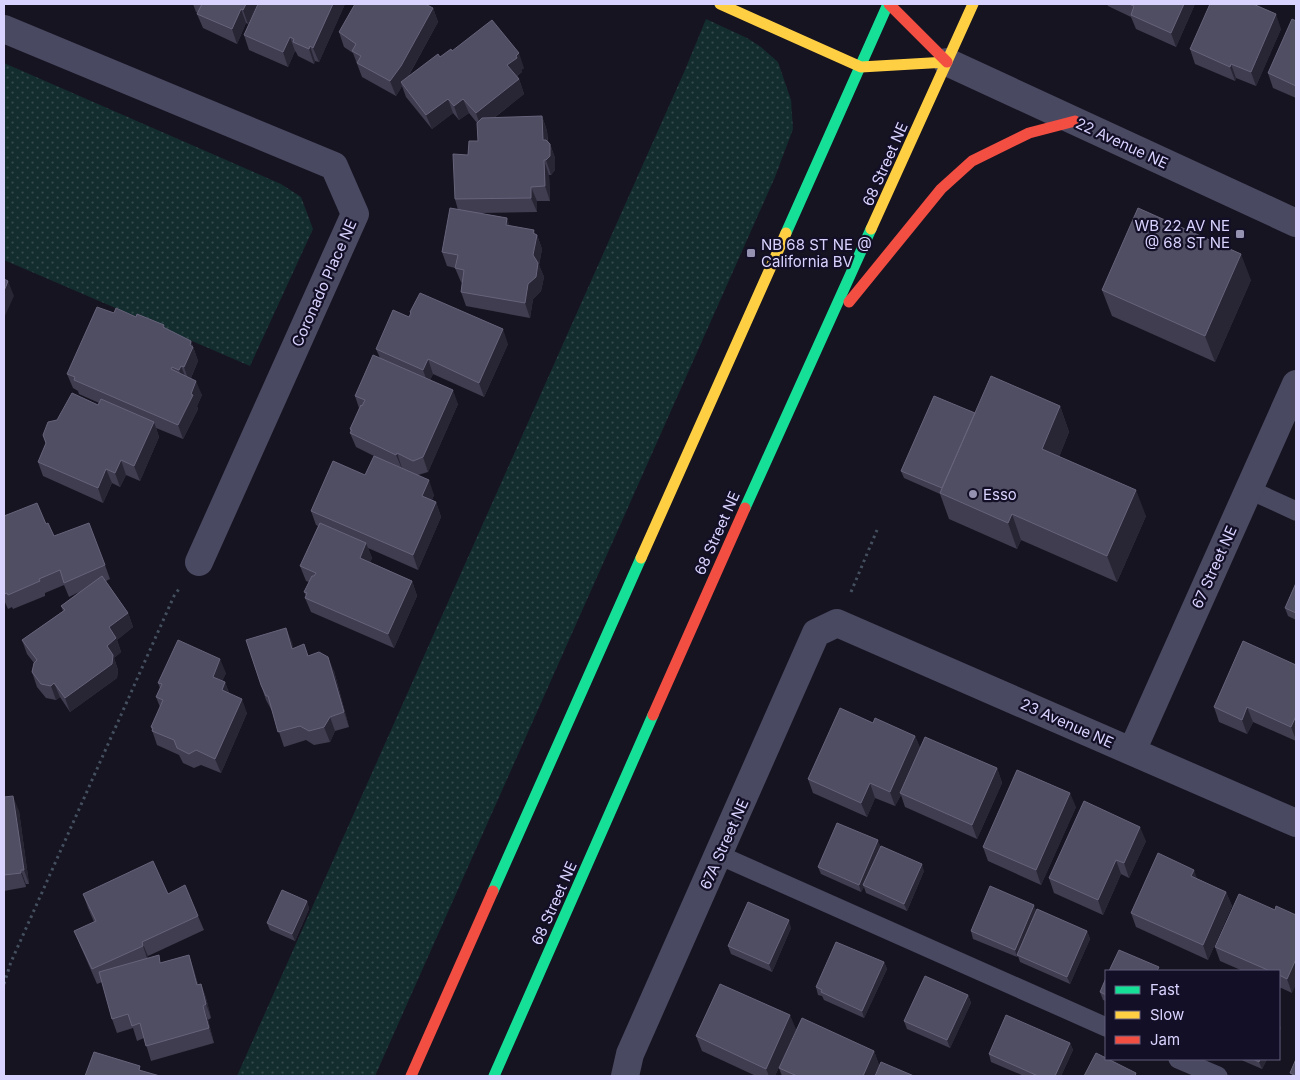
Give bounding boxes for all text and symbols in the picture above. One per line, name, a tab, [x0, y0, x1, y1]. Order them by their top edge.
street label: 22 Avenue NE	[1073, 113, 1171, 173]
street label: 68 Street NE	[858, 119, 912, 209]
street label: Coronado Place NE	[287, 216, 361, 350]
place label: WB 22 AV NE @ 68 ST NE	[1134, 216, 1230, 252]
marker: WB 22 AV NE @ 68 ST NE	[1234, 228, 1246, 240]
place label: NB 68 ST NE @ California BV	[761, 235, 872, 271]
marker: NB 68 ST NE @ California BV	[745, 247, 757, 259]
place label: Esso	[983, 485, 1017, 504]
street label: 68 Street NE	[690, 488, 744, 578]
marker: Esso	[967, 488, 979, 500]
street label: 67 Street NE	[1187, 523, 1241, 611]
street label: 23 Avenue NE	[1018, 694, 1116, 752]
street label: 67A Street NE	[695, 796, 753, 892]
street label: 68 Street NE	[527, 858, 581, 948]
legend	[1105, 970, 1280, 1060]
text: Fast	[1150, 980, 1180, 999]
text: Slow	[1150, 1005, 1184, 1024]
text: Jam	[1150, 1030, 1180, 1049]

